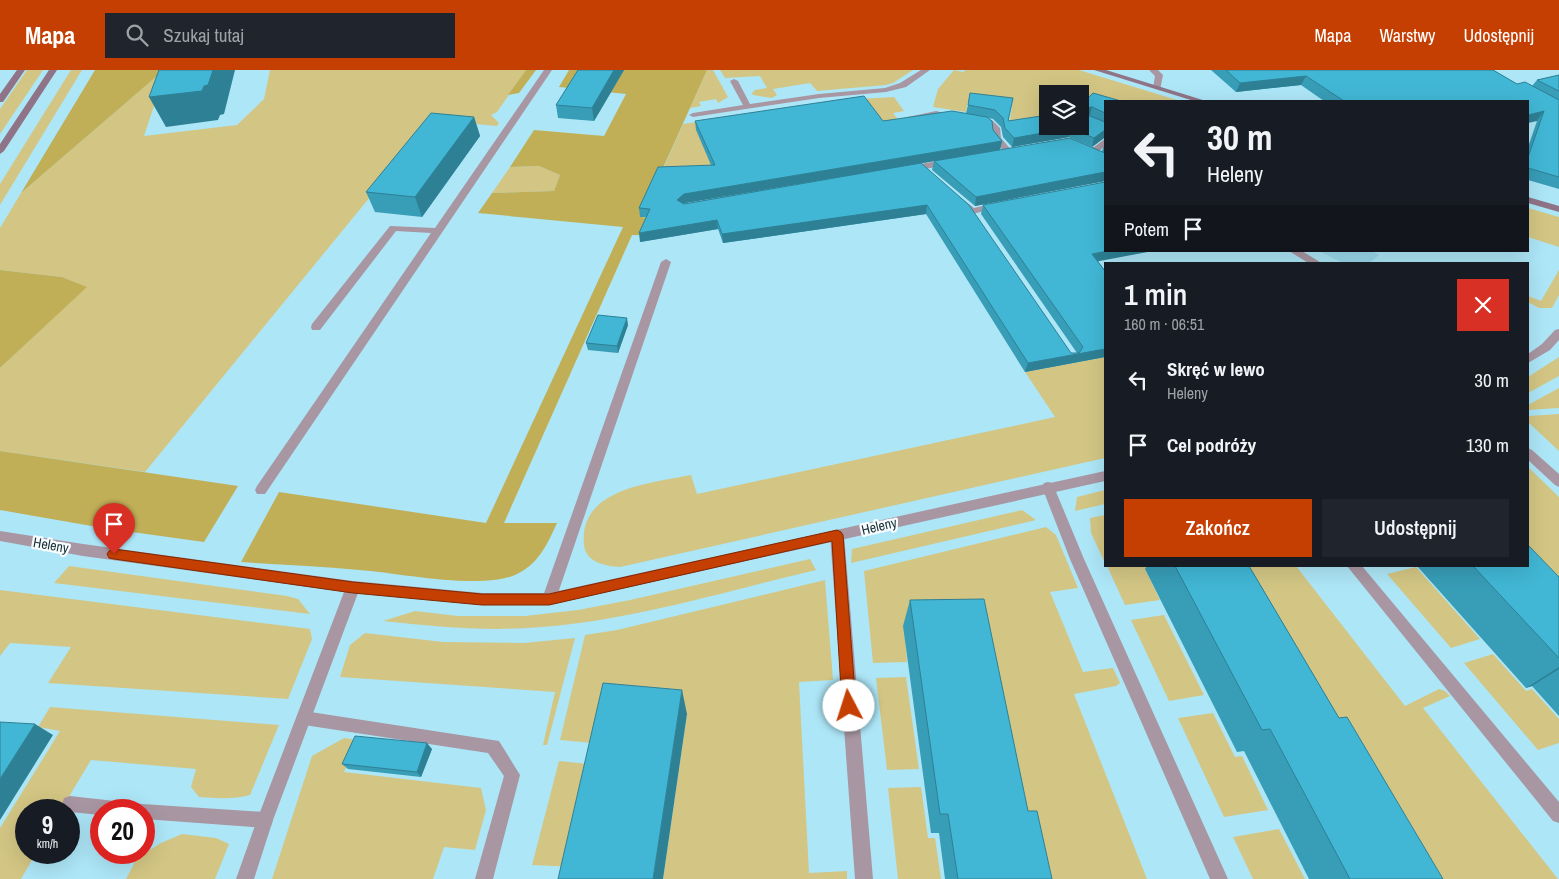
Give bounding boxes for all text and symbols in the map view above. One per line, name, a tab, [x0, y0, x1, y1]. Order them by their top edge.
search box	[105, 13, 455, 58]
text: Mapa	[25, 19, 75, 51]
icon: search	[123, 21, 151, 49]
text: Szukaj tutaj	[163, 22, 244, 48]
text: Mapa	[1314, 23, 1351, 48]
text: Warstwy	[1379, 23, 1435, 48]
text: Udostępnij	[1463, 23, 1534, 48]
map controls	[1039, 85, 1089, 135]
button: layers	[1039, 85, 1089, 135]
text: 30 m	[1207, 114, 1272, 161]
icon: left	[1124, 120, 1189, 185]
text: Heleny	[1207, 159, 1263, 189]
icon: arrive	[1179, 215, 1207, 243]
text: Potem	[1124, 216, 1169, 242]
text: 1 min	[1124, 274, 1187, 314]
button: close	[1457, 279, 1509, 331]
text: 160 m · 06:51	[1124, 313, 1204, 335]
text: Skręć w lewo	[1167, 356, 1265, 382]
icon: left	[1124, 366, 1152, 394]
text: 30 m	[1474, 367, 1509, 393]
text: Heleny	[1167, 382, 1208, 404]
icon: arrive	[1124, 431, 1152, 459]
text: Cel podróży	[1167, 432, 1256, 458]
text: 130 m	[1466, 432, 1509, 458]
button: Zakończ	[1124, 499, 1312, 557]
button: Udostępnij	[1322, 499, 1509, 557]
pin	[93, 503, 135, 554]
icon: arrive	[100, 510, 128, 538]
street label: Heleny	[860, 513, 899, 539]
street label: Heleny	[32, 533, 70, 557]
position arrow	[822, 679, 874, 731]
speed limit sign: 20	[90, 799, 155, 864]
text: 9	[42, 808, 53, 842]
text: km/h	[37, 836, 58, 852]

